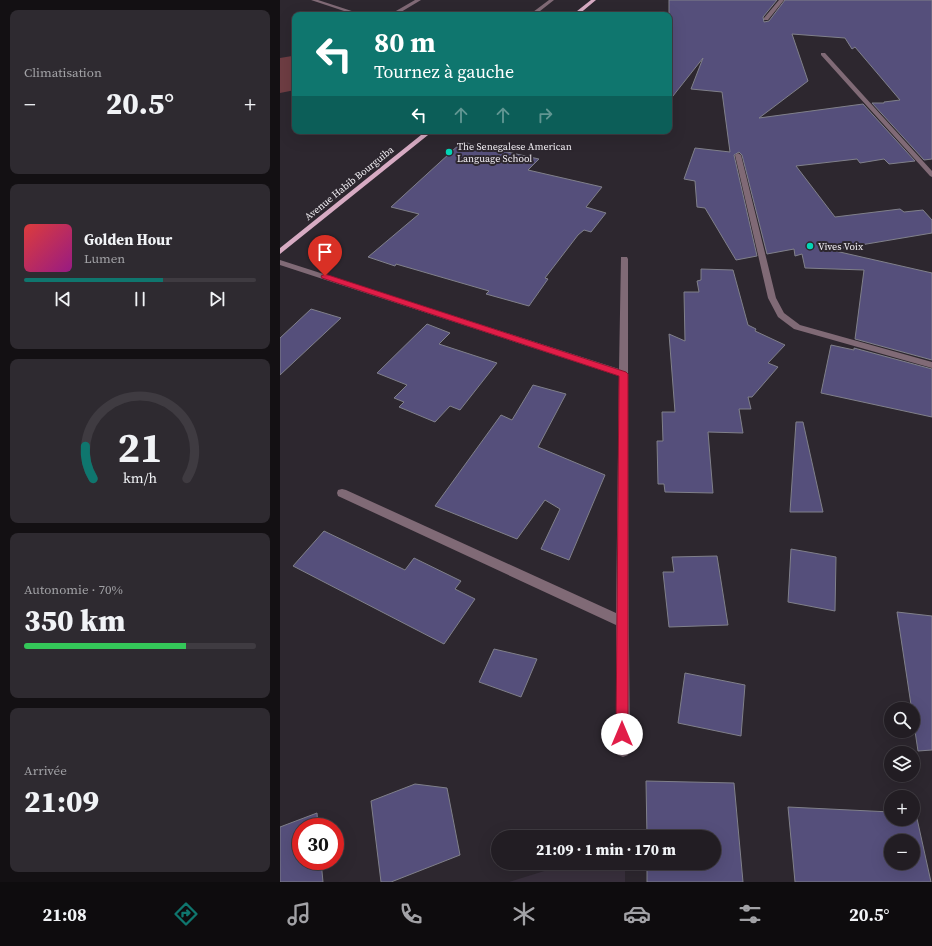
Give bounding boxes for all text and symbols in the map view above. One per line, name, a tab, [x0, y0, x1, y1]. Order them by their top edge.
text: 80 m	[374, 23, 436, 61]
icon: left	[308, 28, 360, 80]
text: Tournez à gauche	[374, 59, 514, 84]
text: Climatisation	[24, 64, 102, 81]
text: 20.5°	[106, 83, 174, 124]
text: −	[24, 89, 36, 119]
text: +	[244, 89, 256, 119]
icon: left	[408, 104, 430, 126]
icon: ahead	[450, 104, 472, 126]
icon: ahead	[492, 104, 514, 126]
icon: right	[534, 104, 556, 126]
place label: The Senegalese American Language School	[457, 140, 572, 165]
street label: Avenue Habib Bourguiba	[302, 142, 397, 223]
marker: The Senegalese American Language School	[444, 147, 454, 157]
text: Golden Hour	[84, 229, 172, 250]
pin	[308, 235, 342, 276]
place label: Vives Voix	[818, 240, 864, 253]
icon: arrive	[314, 241, 336, 263]
marker: Vives Voix	[805, 241, 815, 251]
text: Lumen	[84, 250, 125, 267]
icon: previous	[52, 288, 74, 310]
icon: pause	[129, 288, 151, 310]
icon: next	[206, 288, 228, 310]
text: 21	[117, 419, 163, 476]
text: km/h	[123, 468, 157, 488]
text: Autonomie · 70%	[24, 581, 123, 598]
text: 350 km	[24, 600, 125, 641]
map controls	[884, 702, 920, 870]
button: search	[884, 702, 920, 738]
position arrow	[601, 713, 643, 755]
button: layers	[884, 746, 920, 782]
text: Arrivée	[24, 762, 67, 779]
text: 21:09	[24, 781, 99, 822]
button: +	[884, 790, 920, 826]
speed limit sign: 30	[292, 818, 344, 870]
button: −	[884, 834, 920, 870]
text: 21:09 · 1 min · 170 m	[536, 839, 676, 860]
icon: directions	[172, 900, 200, 928]
icon: music	[285, 900, 313, 928]
icon: phone	[397, 900, 425, 928]
icon: climate	[510, 900, 538, 928]
icon: car	[623, 900, 651, 928]
icon: filters	[736, 900, 764, 928]
text: 21:08	[42, 902, 87, 927]
text: 20.5°	[849, 902, 889, 927]

